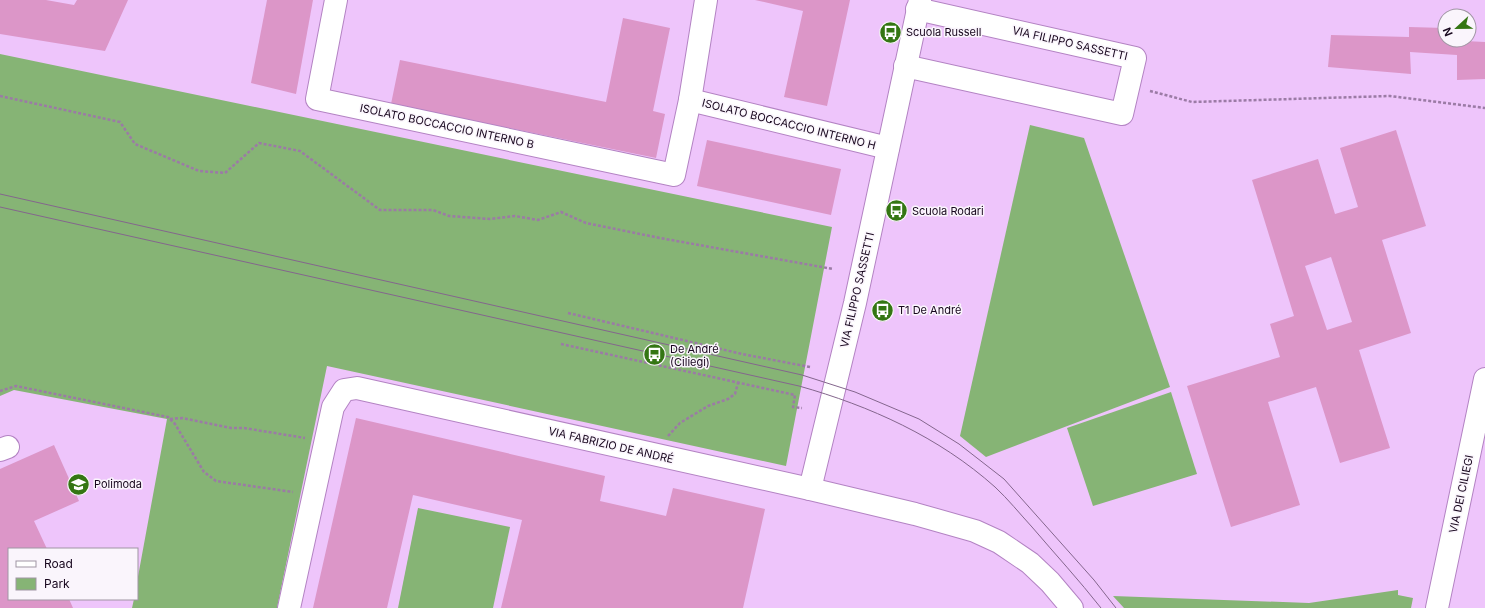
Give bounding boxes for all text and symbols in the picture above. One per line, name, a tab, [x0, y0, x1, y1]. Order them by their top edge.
north arrow	[1437, 8, 1477, 48]
bus stop icon: Scuola Russell	[878, 19, 904, 45]
street label: VIA FILIPPO SASSETTI	[1011, 23, 1129, 63]
place label: Scuola Russell	[906, 25, 981, 39]
text: N	[1440, 25, 1456, 38]
street label: ISOLATO BOCCACCIO INTERNO H	[701, 96, 877, 152]
street label: ISOLATO BOCCACCIO INTERNO B	[359, 101, 535, 151]
bus stop icon: Scuola Rodari	[884, 198, 910, 224]
place label: Scuola Rodari	[912, 204, 984, 218]
street label: VIA FILIPPO SASSETTI	[837, 231, 877, 349]
bus stop icon: T1 De André	[869, 297, 895, 323]
place label: T1 De André	[898, 303, 961, 317]
bus stop icon: De André (Ciliegi)	[641, 342, 667, 368]
place label: De André (Ciliegi)	[670, 342, 719, 369]
street label: VIA FABRIZIO DE ANDRÉ	[547, 424, 675, 466]
street label: VIA DEI CILIEGI	[1446, 454, 1476, 534]
school or university icon: Polimoda	[65, 471, 91, 497]
place label: Polimoda	[94, 477, 142, 491]
legend	[8, 548, 138, 600]
text: Road	[44, 556, 73, 571]
text: Park	[44, 576, 70, 591]

